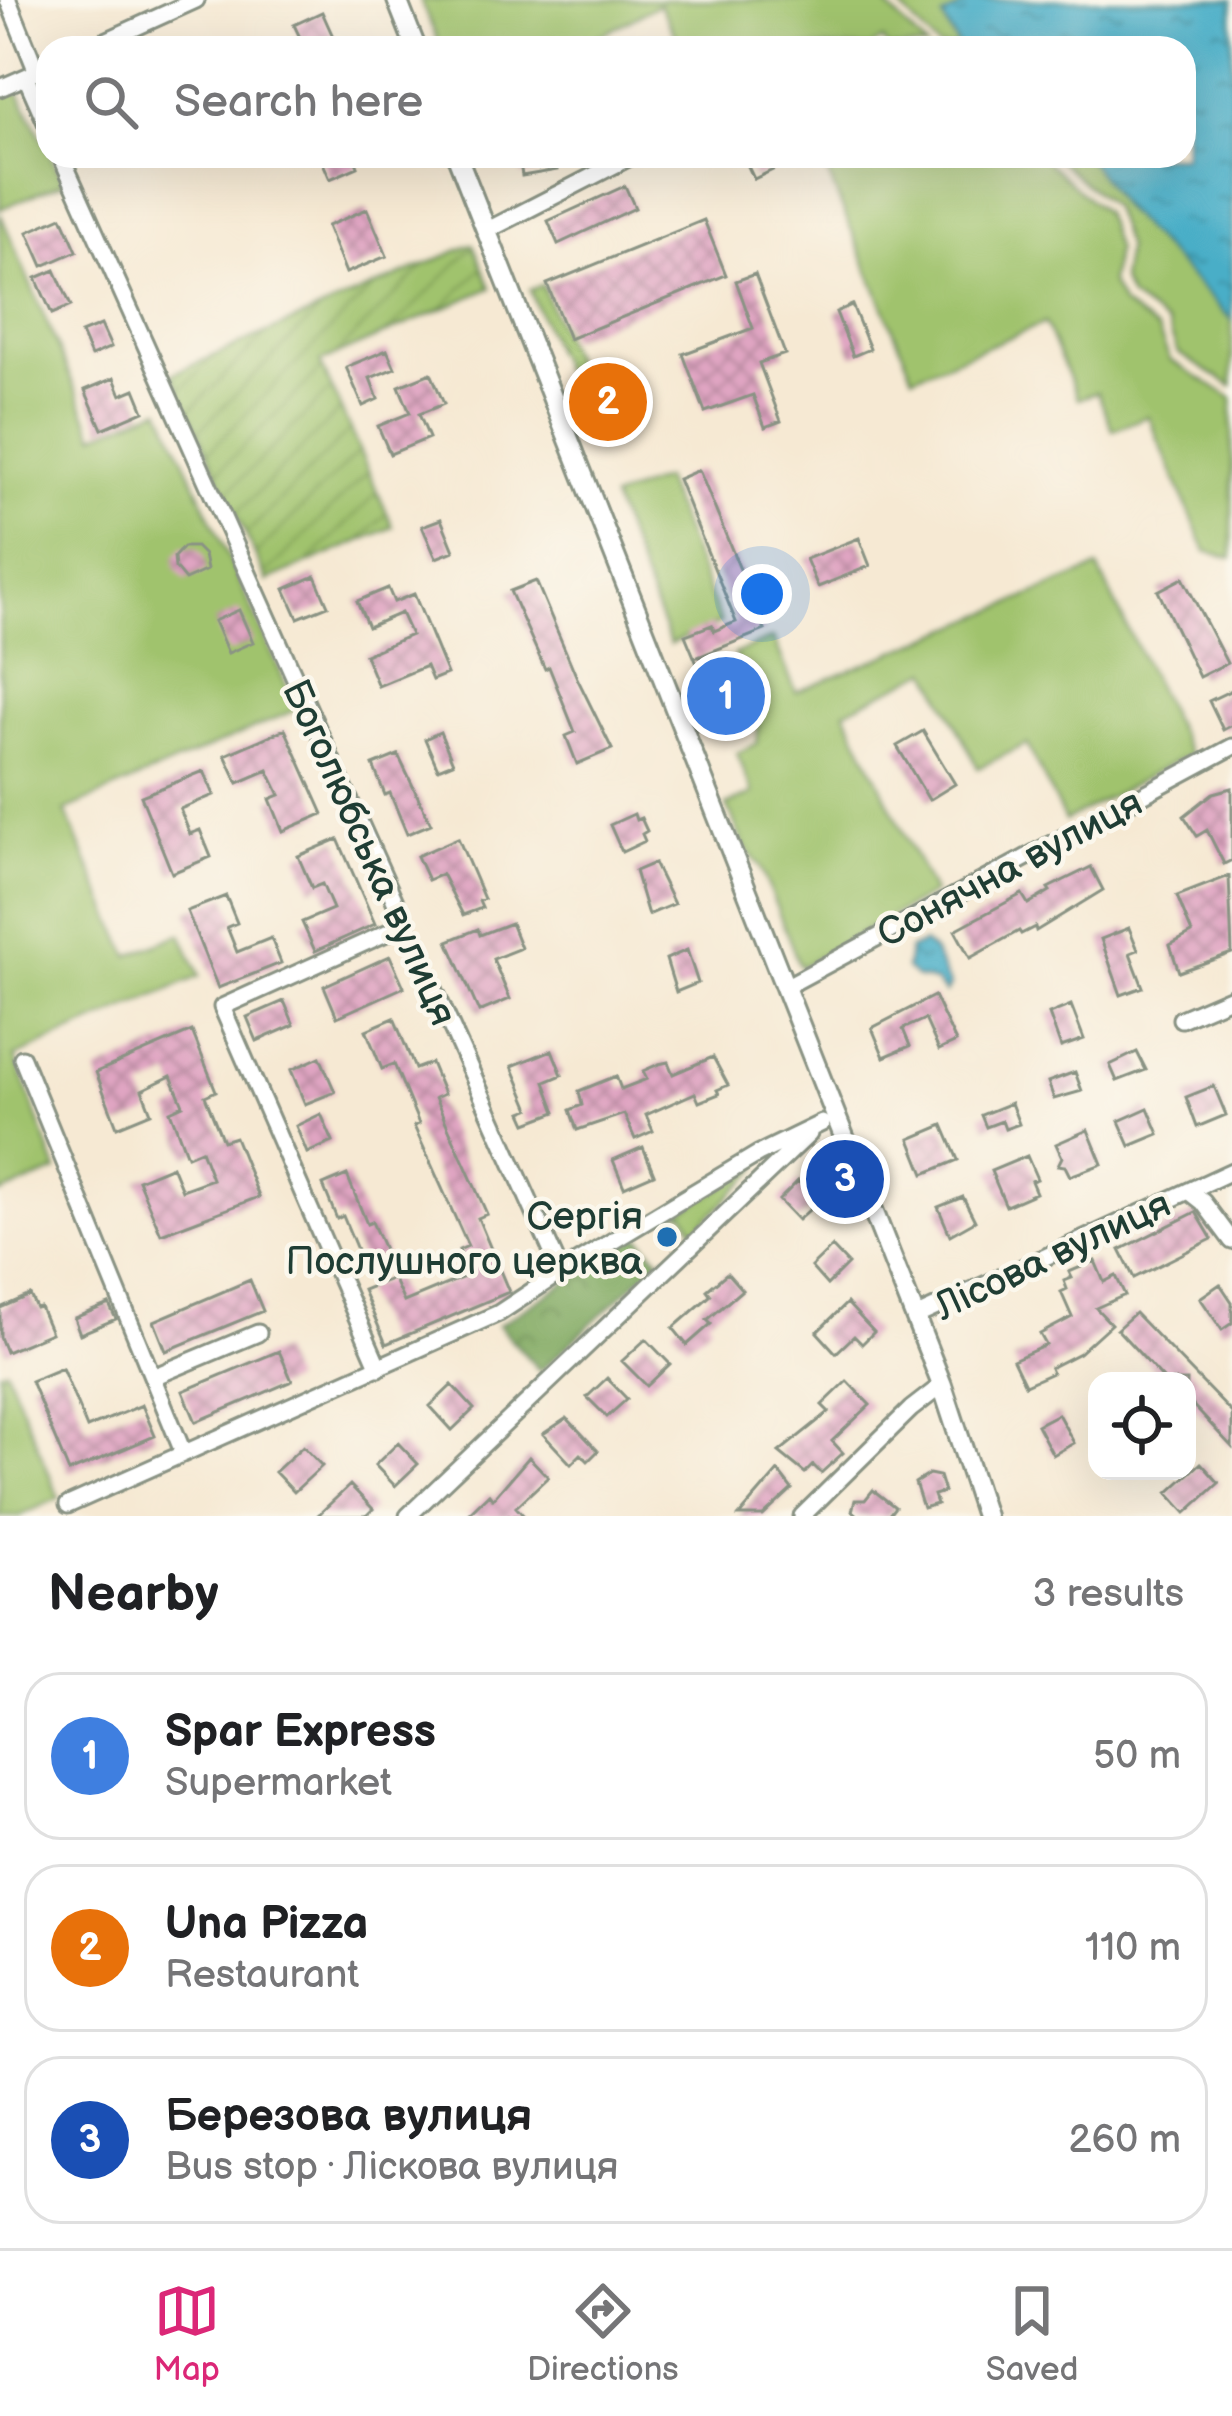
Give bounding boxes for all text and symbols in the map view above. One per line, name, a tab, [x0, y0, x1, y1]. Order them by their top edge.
search box	[36, 36, 1196, 168]
icon: search	[78, 69, 144, 135]
text: Search here	[174, 75, 423, 130]
pin: 2	[569, 357, 647, 447]
your location	[732, 564, 792, 624]
pin: 1	[687, 651, 765, 741]
street label: Боголюбська вулиця	[271, 673, 466, 1033]
street label: Сонячна вулиця	[870, 780, 1151, 959]
pin: 3	[806, 1134, 884, 1224]
street label: Лісова вулиця	[927, 1181, 1178, 1332]
place label: Сергія Послушного церква	[286, 1194, 643, 1286]
marker: Сергія Послушного церква	[654, 1224, 680, 1250]
map controls	[1088, 1372, 1196, 1480]
button: locate	[1088, 1372, 1196, 1480]
text: Nearby	[48, 1564, 219, 1625]
text: 3 results	[1032, 1571, 1184, 1618]
text: Spar Express	[165, 1705, 436, 1760]
text: 1	[82, 1733, 98, 1780]
text: 50 m	[1093, 1733, 1181, 1780]
text: Supermarket	[165, 1760, 392, 1807]
text: Una Pizza	[165, 1897, 368, 1952]
text: 2	[78, 1925, 102, 1972]
text: 110 m	[1085, 1925, 1181, 1972]
text: Restaurant	[165, 1952, 359, 1999]
text: Березова вулиця	[165, 2089, 532, 2144]
text: 3	[79, 2117, 101, 2164]
text: 260 m	[1068, 2117, 1181, 2164]
text: Bus stop · Ліскова вулиця	[165, 2144, 618, 2191]
tab: Map	[154, 2278, 220, 2390]
tab: Directions	[527, 2278, 679, 2390]
tab: Saved	[986, 2278, 1078, 2390]

